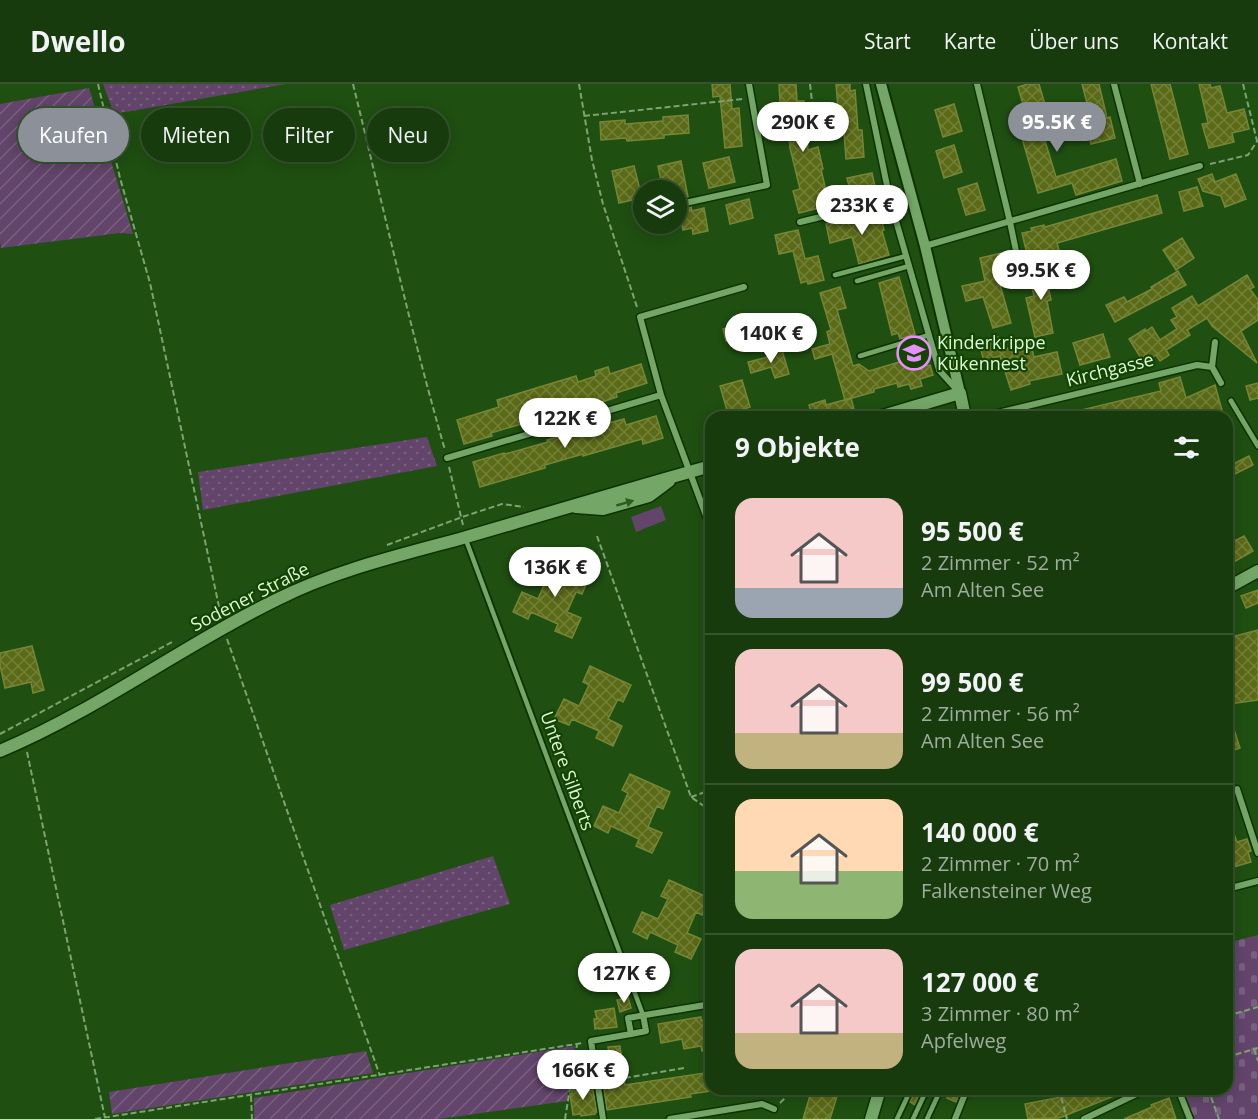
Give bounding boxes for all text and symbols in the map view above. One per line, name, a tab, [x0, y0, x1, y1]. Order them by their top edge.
text: Dwello	[30, 22, 126, 60]
text: Start	[864, 27, 911, 55]
text: Karte	[944, 27, 996, 55]
text: Über uns	[1029, 27, 1119, 55]
text: Kontakt	[1152, 27, 1228, 55]
pin: 290K €	[754, 102, 852, 153]
pin: 95.5K €	[1002, 102, 1112, 153]
chip: Kaufen	[18, 108, 129, 162]
chip: Mieten	[141, 108, 251, 162]
chip: Filter	[263, 108, 355, 162]
chip: Neu	[367, 108, 449, 162]
text: 290K €	[771, 108, 835, 135]
text: 95.5K €	[1022, 108, 1092, 135]
map controls	[633, 180, 687, 234]
button: layers	[633, 180, 687, 234]
pin: 233K €	[813, 185, 911, 236]
text: 233K €	[830, 191, 894, 218]
pin: 99.5K €	[986, 250, 1096, 301]
text: 99.5K €	[1006, 256, 1076, 283]
pin: 140K €	[722, 313, 820, 364]
text: 140K €	[739, 319, 803, 346]
place label: Kinderkrippe Kükennest	[937, 330, 1046, 375]
school or university icon: Kinderkrippe Kükennest	[896, 335, 932, 371]
street label: Kirchgasse	[1063, 347, 1156, 392]
pin: 122K €	[516, 398, 614, 449]
text: 122K €	[533, 404, 597, 431]
text: 9 Objekte	[735, 429, 860, 465]
icon: filters	[1170, 431, 1203, 464]
one-way arrow	[616, 498, 634, 507]
text: 95 500 €	[921, 513, 1024, 549]
icon: home	[783, 522, 855, 594]
pin: 136K €	[506, 547, 604, 598]
text: 2 Zimmer · 52 m²	[921, 549, 1080, 576]
text: 136K €	[523, 553, 587, 580]
street label: Sodener Straße	[186, 556, 313, 636]
text: Am Alten See	[921, 576, 1044, 603]
text: 99 500 €	[921, 664, 1024, 700]
icon: home	[783, 673, 855, 745]
text: 2 Zimmer · 56 m²	[921, 700, 1080, 727]
street label: Untere Silberts	[535, 708, 601, 834]
text: Am Alten See	[921, 727, 1044, 754]
text: 140 000 €	[921, 814, 1039, 850]
icon: home	[783, 823, 855, 895]
text: 2 Zimmer · 70 m²	[921, 850, 1080, 877]
text: Falkensteiner Weg	[921, 877, 1092, 904]
pin: 127K €	[575, 953, 673, 1004]
text: 127K €	[592, 959, 656, 986]
text: 127 000 €	[921, 964, 1039, 1000]
icon: home	[783, 973, 855, 1045]
text: 3 Zimmer · 80 m²	[921, 1000, 1080, 1027]
text: Apfelweg	[921, 1027, 1006, 1054]
pin: 166K €	[534, 1050, 632, 1101]
text: 166K €	[551, 1056, 615, 1083]

